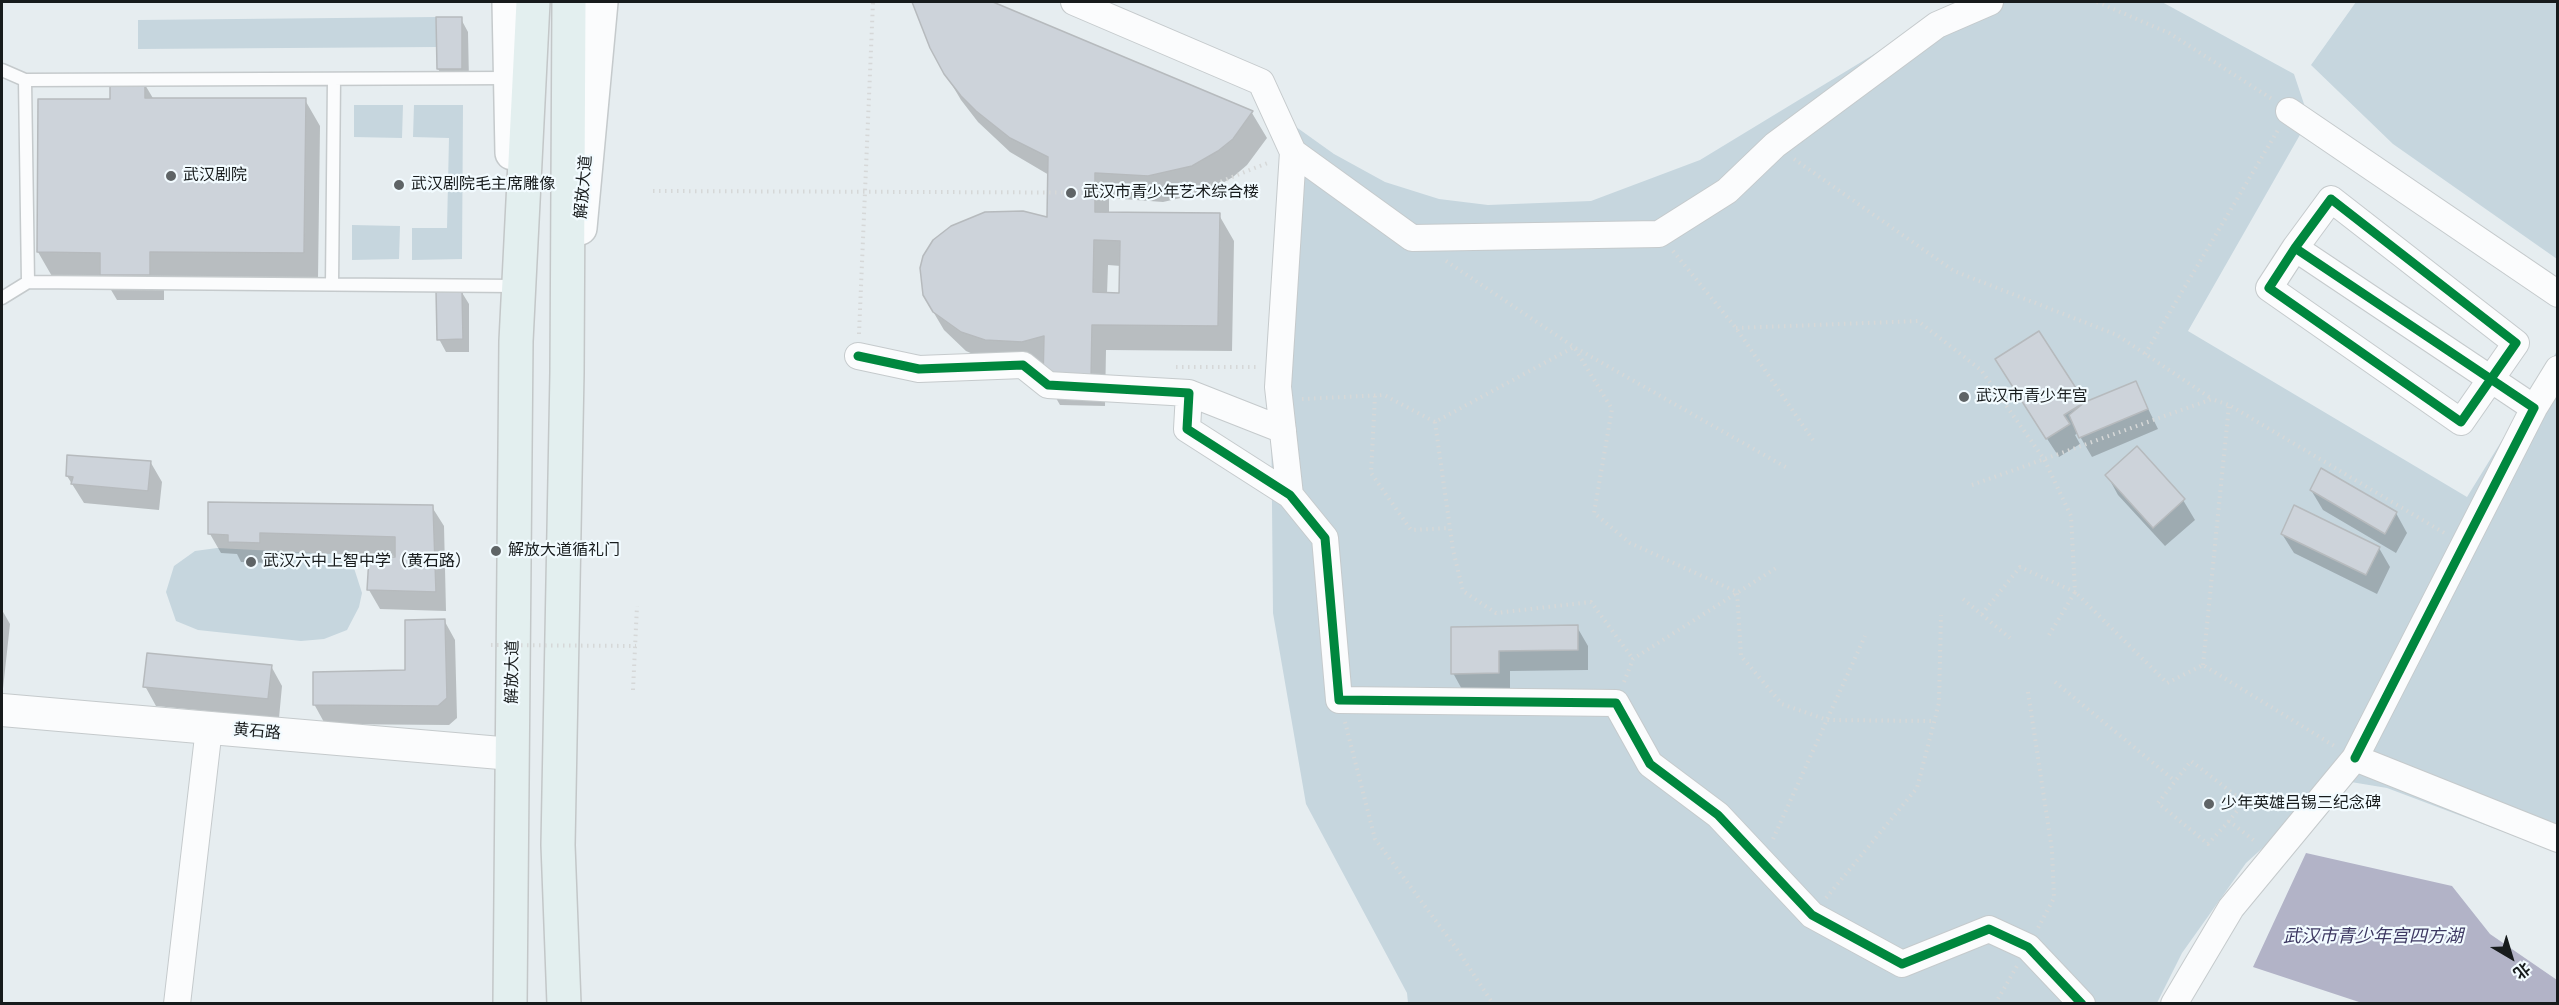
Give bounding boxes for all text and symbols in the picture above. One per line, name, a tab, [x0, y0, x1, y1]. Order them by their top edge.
street label: 解放大道	[572, 154, 596, 220]
place label: 武汉剧院	[183, 166, 247, 186]
marker: 武汉剧院	[164, 169, 178, 183]
place label: 武汉剧院毛主席雕像	[411, 175, 555, 195]
marker: 武汉剧院毛主席雕像	[392, 178, 406, 192]
place label: 武汉市青少年艺术综合楼	[1083, 183, 1259, 203]
marker: 武汉市青少年艺术综合楼	[1064, 186, 1078, 200]
place label: 武汉市青少年宫	[1976, 387, 2088, 407]
marker: 武汉市青少年宫	[1957, 390, 1971, 404]
place label: 解放大道循礼门	[508, 541, 620, 561]
marker: 解放大道循礼门	[489, 544, 503, 558]
place label: 武汉六中上智中学（黄石路）	[263, 552, 471, 572]
marker: 武汉六中上智中学（黄石路）	[244, 555, 258, 569]
street label: 解放大道	[503, 640, 523, 704]
street label: 黄石路	[232, 720, 282, 744]
place label: 少年英雄吕锡三纪念碑	[2221, 794, 2381, 814]
marker: 少年英雄吕锡三纪念碑	[2202, 797, 2216, 811]
water label: 武汉市青少年宫四方湖	[2283, 926, 2463, 948]
north arrow	[2481, 927, 2541, 987]
text: 北	[2509, 958, 2535, 985]

